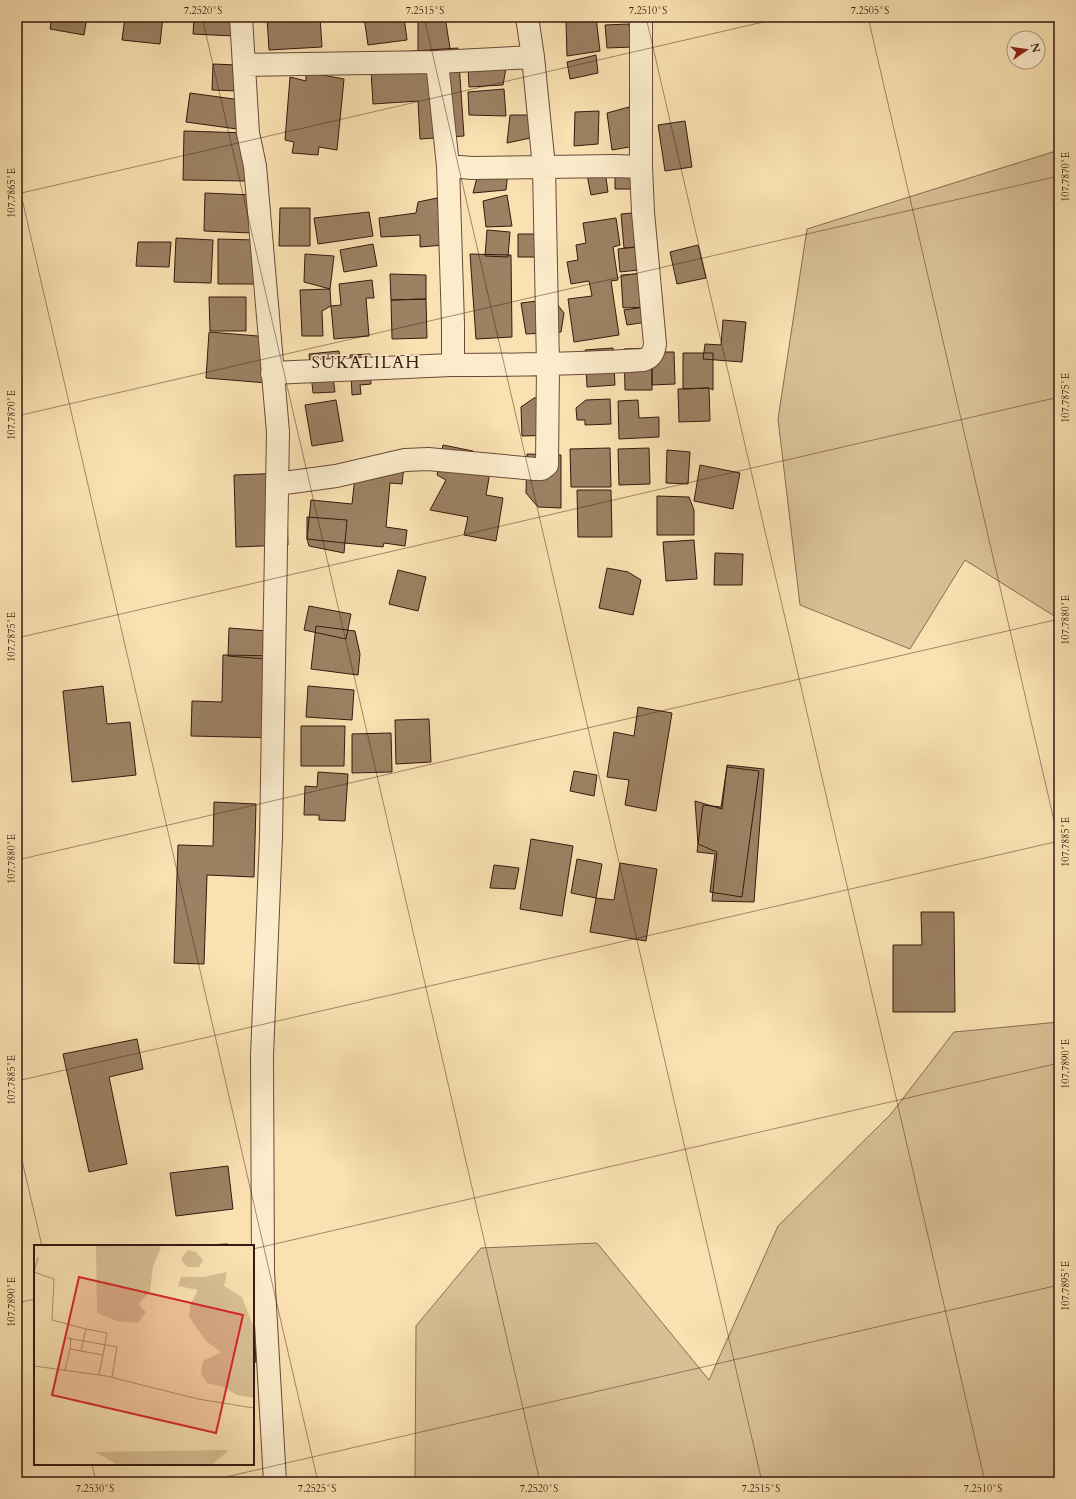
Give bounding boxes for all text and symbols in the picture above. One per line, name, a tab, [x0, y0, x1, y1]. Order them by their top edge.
text: 7.2520°S	[184, 4, 222, 18]
text: 7.2515°S	[406, 4, 444, 18]
text: 7.2510°S	[629, 4, 667, 18]
text: 7.2505°S	[851, 4, 889, 18]
north arrow	[1006, 30, 1046, 70]
text: N	[1027, 42, 1044, 55]
text: 107.7870°E	[1059, 152, 1073, 202]
text: 107.7865°E	[5, 168, 19, 218]
district label: SUKALILAH	[312, 351, 420, 374]
text: 107.7875°E	[1059, 373, 1073, 423]
text: 107.7870°E	[5, 390, 19, 440]
text: 107.7880°E	[1059, 595, 1073, 645]
text: 107.7875°E	[5, 612, 19, 662]
text: 107.7885°E	[1059, 817, 1073, 867]
text: 107.7880°E	[5, 834, 19, 884]
text: 107.7890°E	[1059, 1039, 1073, 1089]
text: 107.7885°E	[5, 1055, 19, 1105]
inset map	[34, 1245, 254, 1465]
text: 107.7895°E	[1059, 1261, 1073, 1311]
text: 107.7890°E	[5, 1277, 19, 1327]
text: 7.2530°S	[76, 1482, 114, 1496]
text: 7.2525°S	[298, 1482, 336, 1496]
text: 7.2520°S	[520, 1482, 558, 1496]
text: 7.2515°S	[742, 1482, 780, 1496]
text: 7.2510°S	[964, 1482, 1002, 1496]

